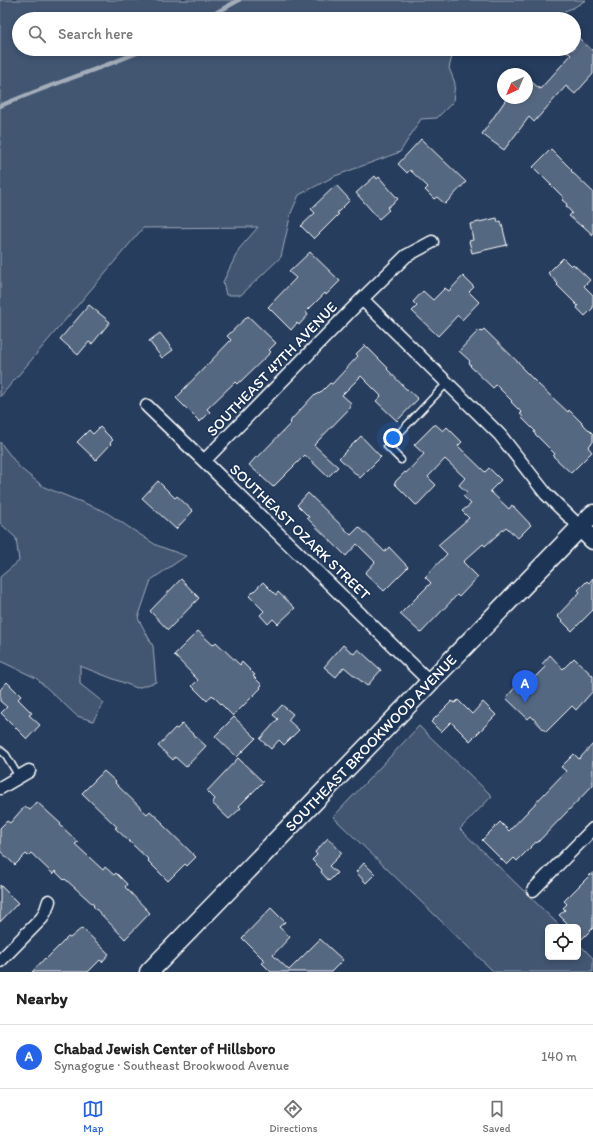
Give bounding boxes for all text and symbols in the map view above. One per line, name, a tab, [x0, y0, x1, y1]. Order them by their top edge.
search box	[12, 12, 581, 56]
icon: search	[26, 23, 48, 45]
text: Search here	[58, 25, 133, 43]
north arrow	[497, 68, 533, 104]
street label: SOUTHEAST 47TH AVENUE	[203, 298, 341, 440]
your location	[383, 428, 403, 448]
street label: SOUTHEAST OZARK STREET	[226, 460, 374, 604]
street label: SOUTHEAST BROOKWOOD AVENUE	[281, 651, 461, 835]
pin: A	[512, 670, 538, 703]
map controls	[545, 924, 581, 960]
button: locate	[545, 924, 581, 960]
text: Nearby	[16, 988, 68, 1008]
text: Chabad Jewish Center of Hillsboro	[54, 1040, 275, 1058]
text: A	[25, 1049, 33, 1064]
text: 140 m	[541, 1049, 577, 1064]
text: Synagogue · Southeast Brookwood Avenue	[54, 1058, 289, 1073]
tab: Map	[82, 1098, 104, 1135]
tab: Directions	[269, 1098, 318, 1135]
tab: Saved	[482, 1098, 511, 1135]

